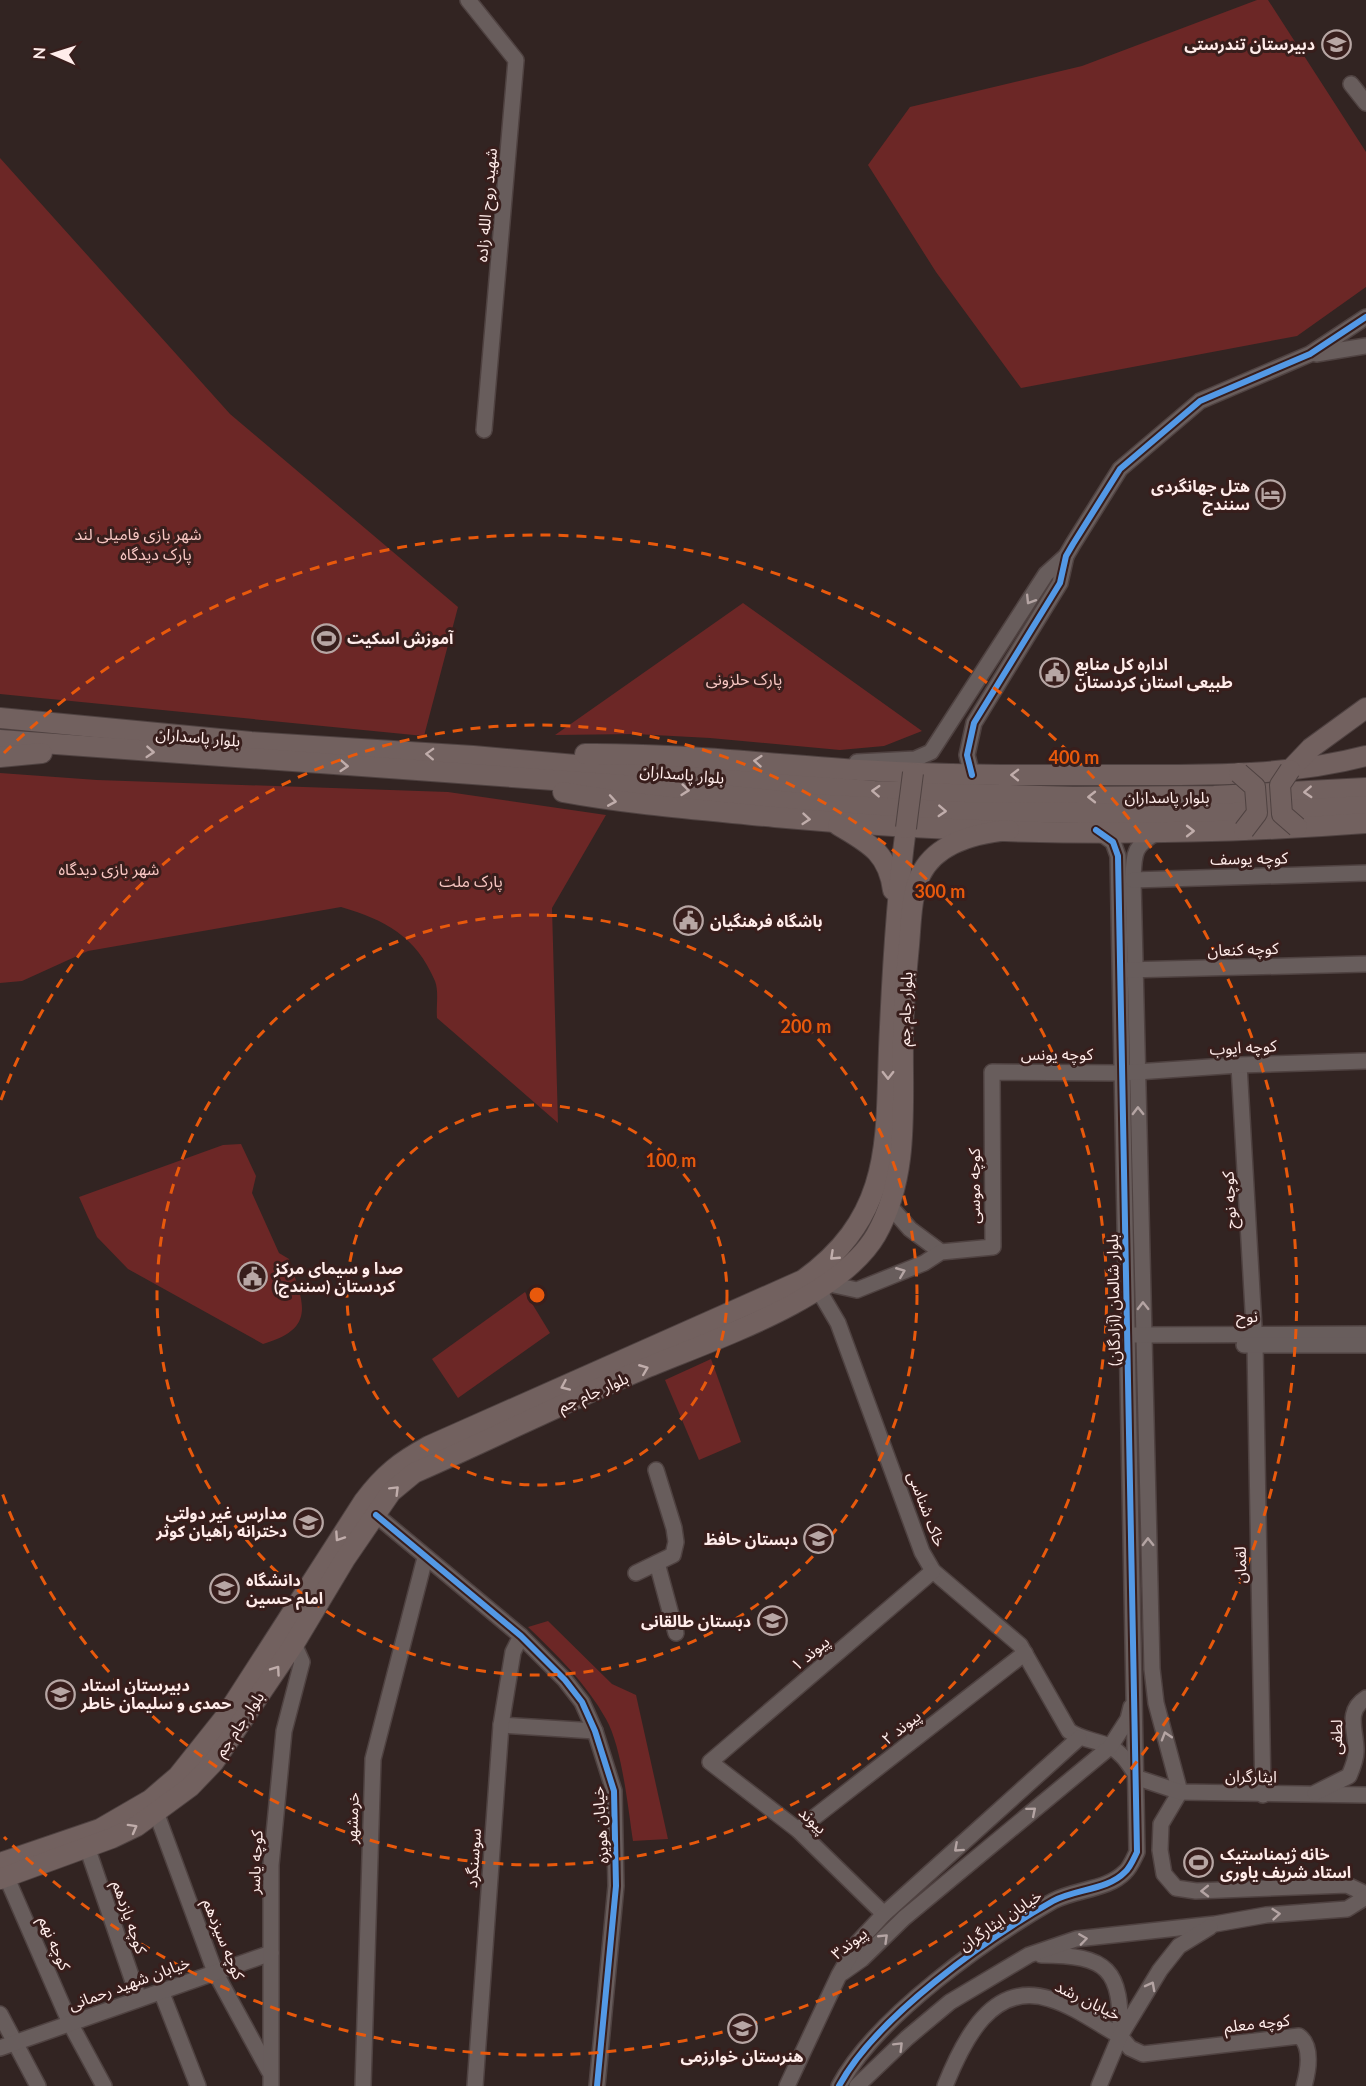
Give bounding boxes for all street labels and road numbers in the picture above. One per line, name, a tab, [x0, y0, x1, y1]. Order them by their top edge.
street label: شهید روح الله زاده	[471, 147, 504, 263]
street label: بلوار پاسداران	[155, 723, 241, 752]
street label: بلوار پاسداران	[639, 760, 725, 789]
street label: بلوار پاسداران	[1125, 787, 1209, 808]
street label: کوچه یوسف	[1210, 847, 1289, 870]
street label: کوچه کنعان	[1207, 938, 1280, 961]
street label: بلوار جام جم	[894, 971, 919, 1047]
street label: کوچه ایوب	[1209, 1035, 1278, 1060]
street label: کوچه یونس	[1021, 1044, 1094, 1065]
street label: کوچه موسی	[964, 1148, 985, 1224]
street label: کوچه نوح	[1217, 1170, 1243, 1229]
street label: بلوار شالمان (آزادگان)	[1102, 1234, 1124, 1366]
street label: نوح	[1236, 1306, 1258, 1329]
street label: بلوار جام جم	[555, 1368, 632, 1419]
street label: خاک شناسی	[903, 1468, 951, 1550]
street label: لقمان	[1230, 1546, 1250, 1584]
street label: پیوند ۱	[787, 1631, 834, 1676]
street label: بلوار جام جم	[210, 1687, 271, 1762]
street label: پیوند ۲	[877, 1705, 925, 1749]
street label: لطفی	[1326, 1719, 1346, 1755]
street label: ایثارگران	[1225, 1766, 1277, 1786]
street label: خیابان هویزه	[587, 1786, 613, 1864]
street label: خرمشهر	[341, 1792, 363, 1845]
street label: پیوند	[794, 1802, 831, 1839]
street label: سوسنگرد	[461, 1828, 485, 1888]
street label: کوچه یاسر	[243, 1829, 268, 1895]
street label: کوچه یازدهم	[105, 1878, 152, 1958]
street label: خیابان ایثارگران	[955, 1885, 1045, 1955]
street label: کوچه سیزدهم	[196, 1896, 249, 1984]
street label: کوچه نهم	[32, 1913, 75, 1975]
street label: پیوند۳	[827, 1923, 872, 1964]
street label: خیابان شهید رحمانی	[65, 1952, 193, 2014]
street label: خیابان رشد	[1052, 1976, 1124, 2024]
street label: کوچه معلم	[1223, 2010, 1292, 2039]

